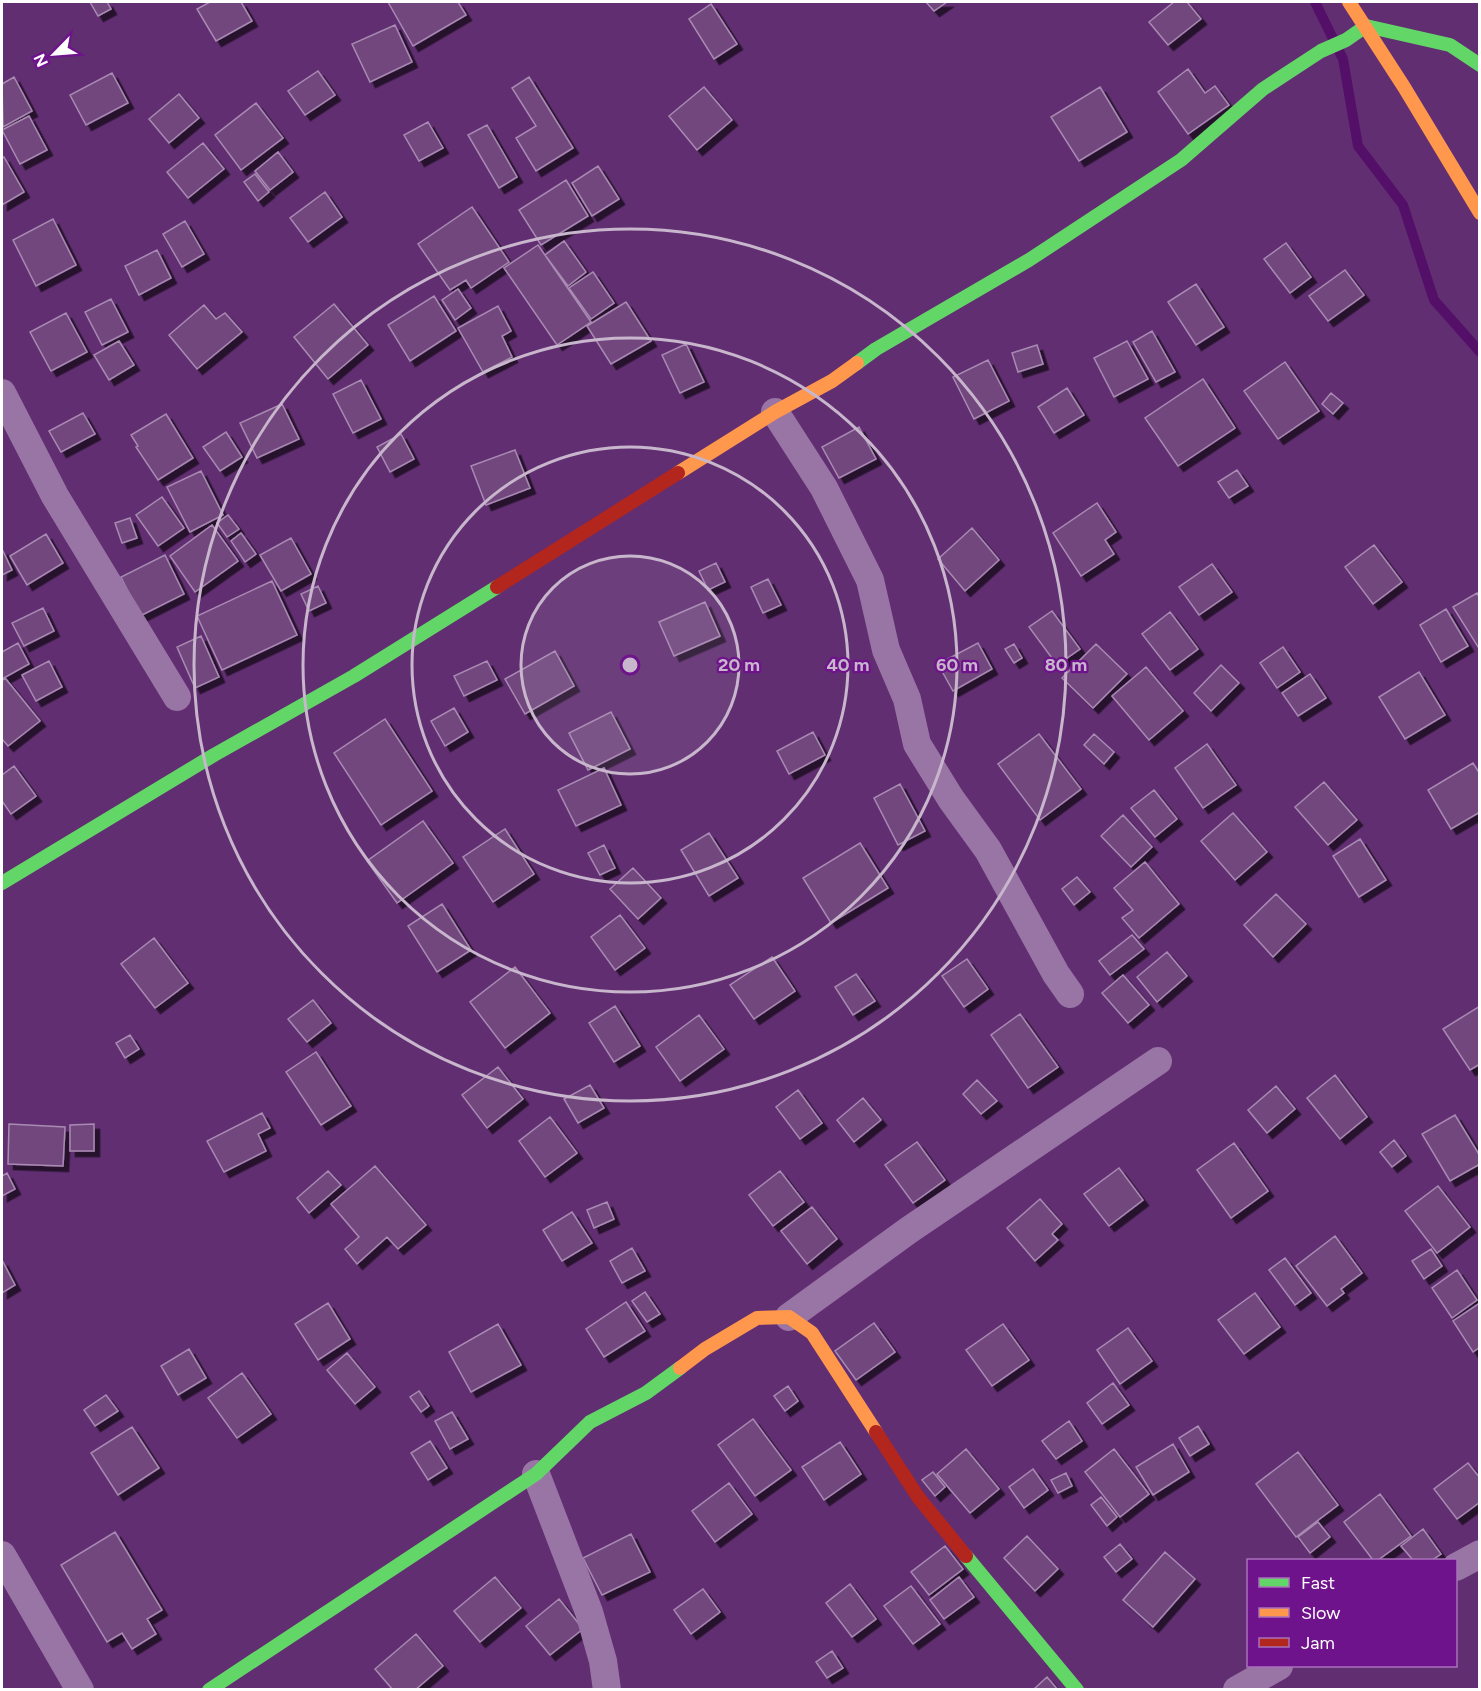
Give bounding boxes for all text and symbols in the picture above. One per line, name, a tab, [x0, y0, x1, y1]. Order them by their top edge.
north arrow	[24, 24, 84, 84]
text: N	[30, 51, 52, 70]
text: 20 m	[718, 654, 760, 676]
text: 40 m	[826, 654, 870, 676]
text: 60 m	[936, 654, 978, 676]
text: 80 m	[1045, 654, 1087, 676]
centre of rings	[620, 655, 640, 675]
legend	[1247, 1559, 1457, 1667]
text: Fast	[1301, 1572, 1335, 1594]
text: Slow	[1301, 1602, 1340, 1624]
text: Jam	[1301, 1632, 1335, 1654]

